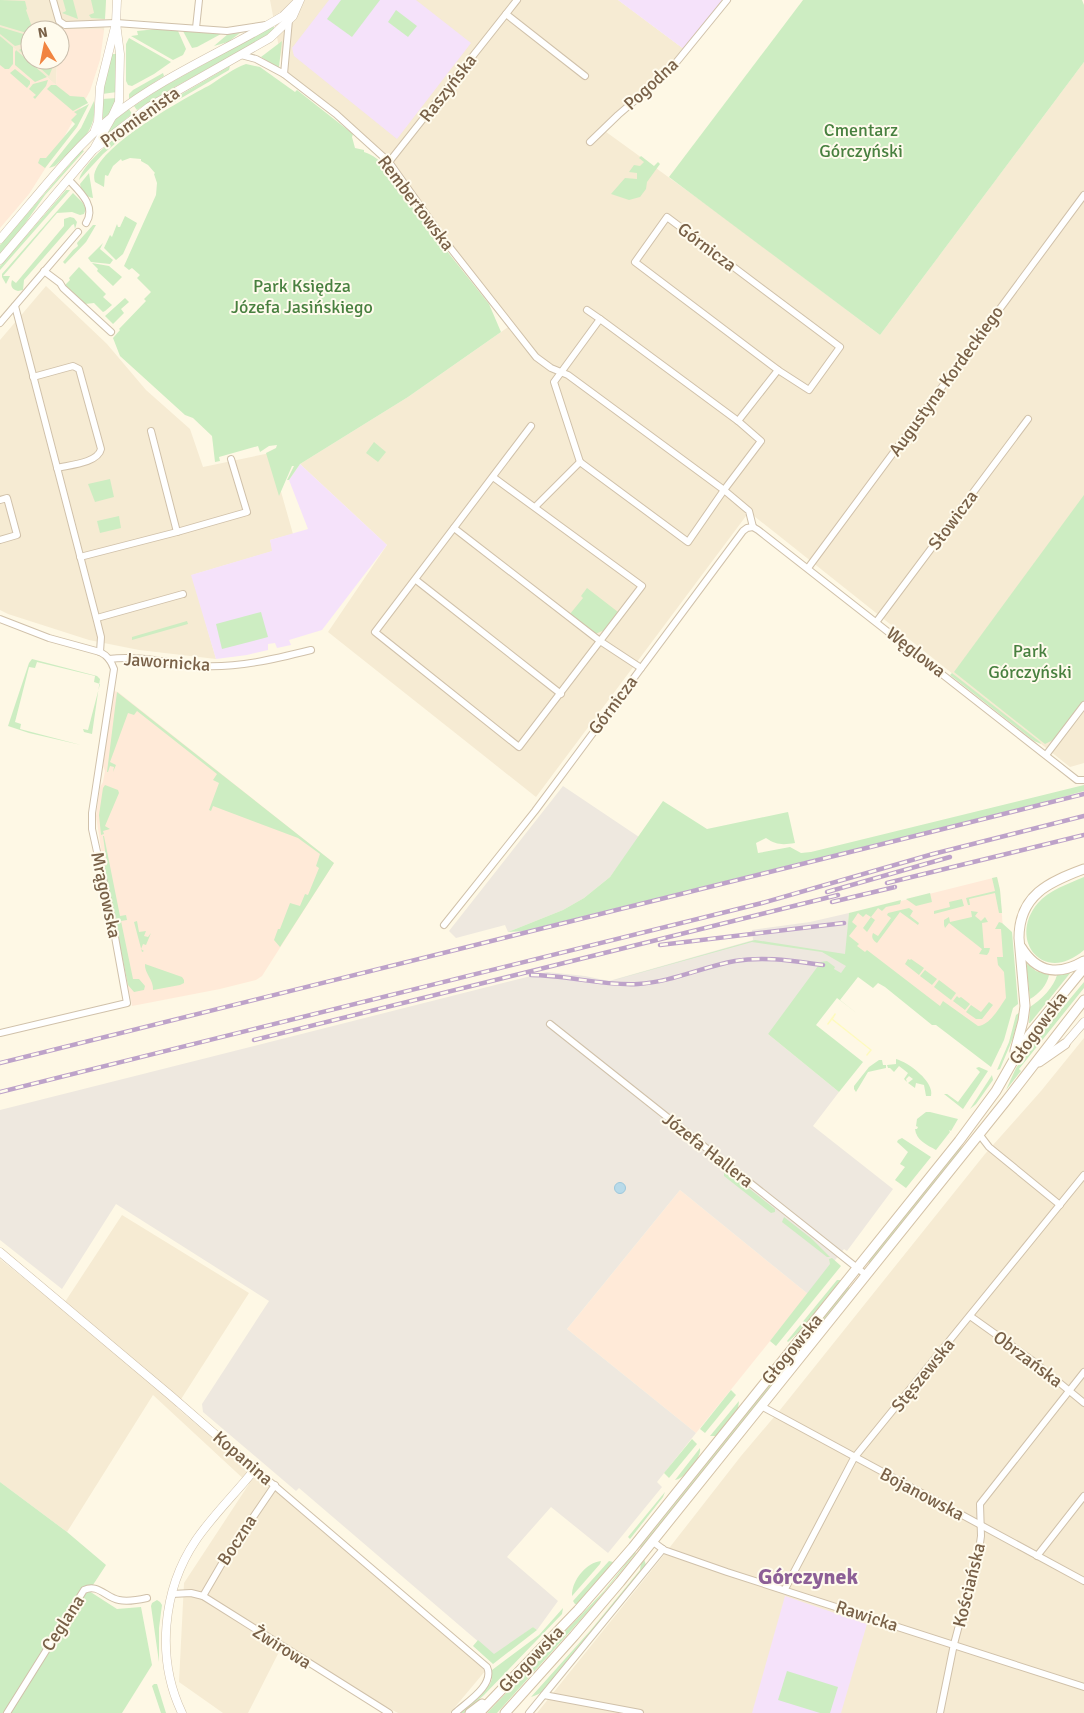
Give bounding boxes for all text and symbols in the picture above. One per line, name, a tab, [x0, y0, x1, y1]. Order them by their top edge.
north arrow	[20, 20, 70, 70]
text: N	[37, 23, 49, 42]
street label: Raszyńska	[415, 50, 481, 126]
street label: Pogodna	[619, 53, 683, 115]
street label: Promienista	[96, 82, 184, 152]
park label: Cmentarz Górczyński	[819, 119, 903, 162]
street label: Rembertowska	[373, 151, 459, 255]
street label: Górnicza	[673, 218, 741, 276]
park label: Park Księdza Józefa Jasińskiego	[231, 275, 373, 318]
street label: Augustyna Kordeckiego	[884, 302, 1008, 460]
street label: Słowicza	[923, 486, 983, 554]
street label: Węglowa	[882, 622, 950, 682]
park label: Park Górczyński	[988, 640, 1072, 683]
street label: Jawornicka	[123, 648, 211, 676]
street label: Górnicza	[584, 671, 642, 739]
street label: Mrągowska	[86, 850, 126, 940]
street label: Głogowska	[1004, 987, 1072, 1069]
street label: Józefa Hallera	[658, 1108, 758, 1192]
street label: Głogowska	[757, 1309, 827, 1389]
street label: Obrzańska	[989, 1326, 1067, 1392]
street label: Stęszewska	[887, 1334, 959, 1416]
street label: Kopanina	[209, 1426, 277, 1490]
street label: Bojanowska	[876, 1463, 968, 1525]
street label: Boczna	[213, 1511, 261, 1569]
street label: Kościańska	[948, 1541, 990, 1629]
district label: Górczynek	[758, 1563, 859, 1590]
street label: Ceglana	[37, 1591, 89, 1655]
street label: Rawicka	[833, 1596, 901, 1636]
street label: Żwirowa	[249, 1620, 315, 1674]
street label: Głogowska	[494, 1621, 568, 1697]

